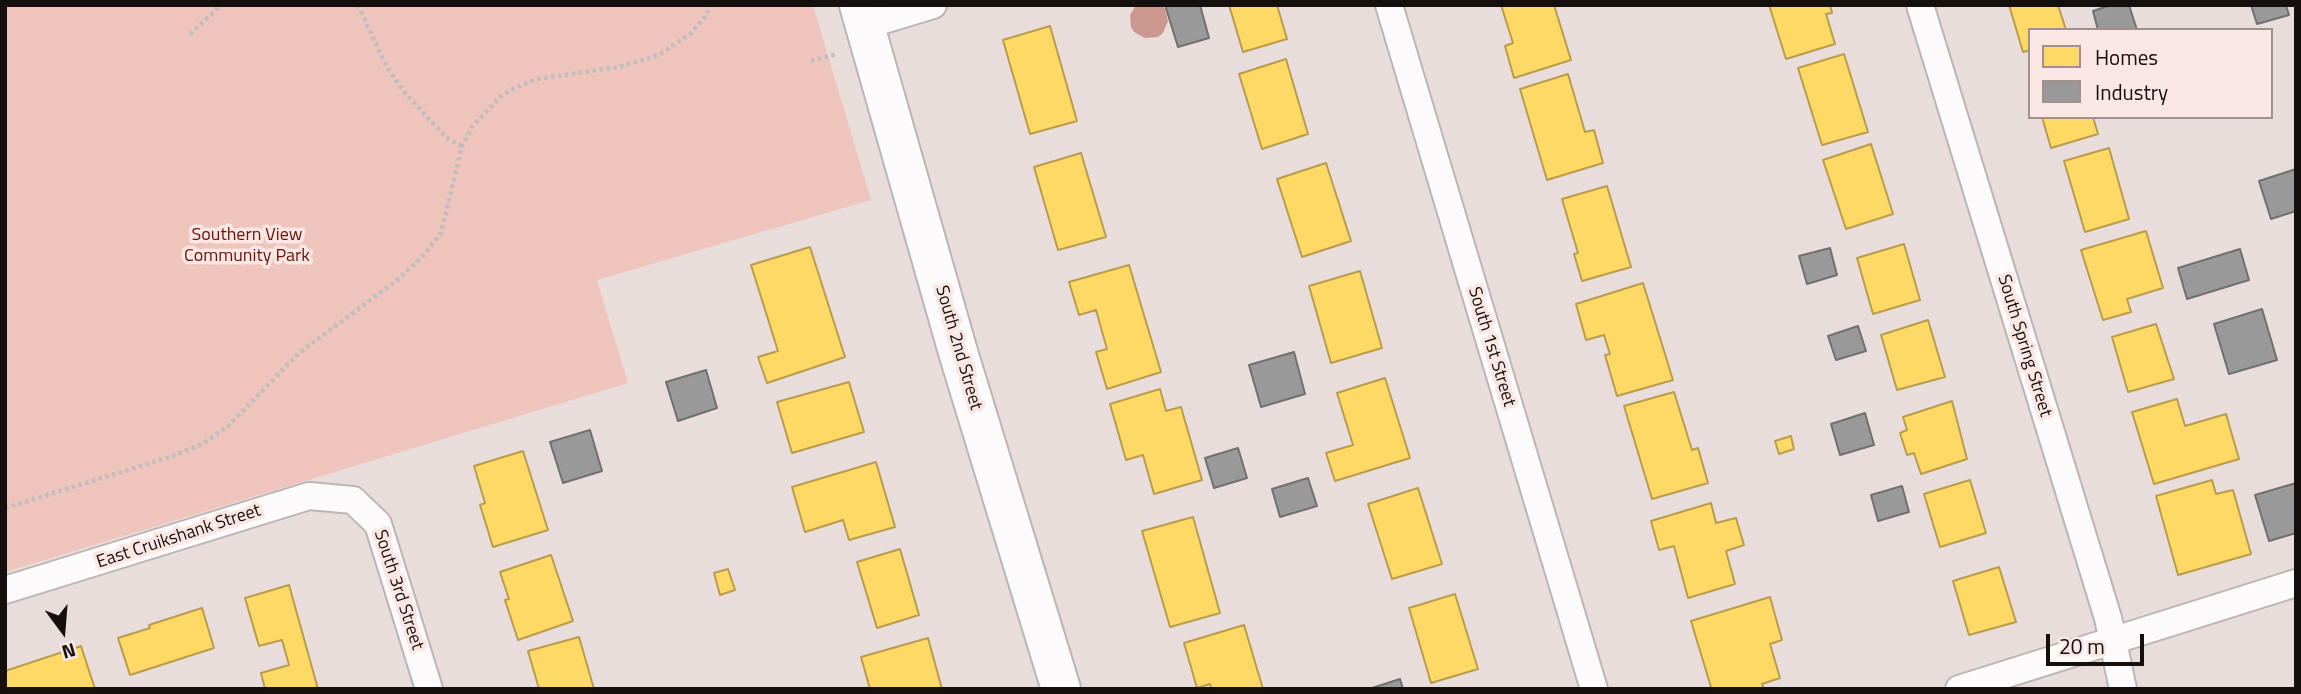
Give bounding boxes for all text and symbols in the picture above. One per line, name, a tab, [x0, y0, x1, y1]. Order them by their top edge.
legend	[2028, 28, 2273, 119]
text: Homes	[2095, 41, 2158, 73]
text: Industry	[2095, 76, 2168, 108]
park label: Southern View Community Park	[184, 225, 310, 268]
street label: South Spring Street	[1992, 272, 2056, 420]
street label: South 2nd Street	[930, 283, 986, 413]
street label: South 1st Street	[1463, 285, 1519, 409]
street label: East Cruikshank Street	[94, 500, 264, 574]
street label: South 3rd Street	[368, 527, 428, 653]
north arrow	[28, 596, 98, 666]
scale bar	[2049, 620, 2147, 664]
text: 20 m	[2059, 630, 2105, 662]
text: N	[59, 636, 79, 667]

